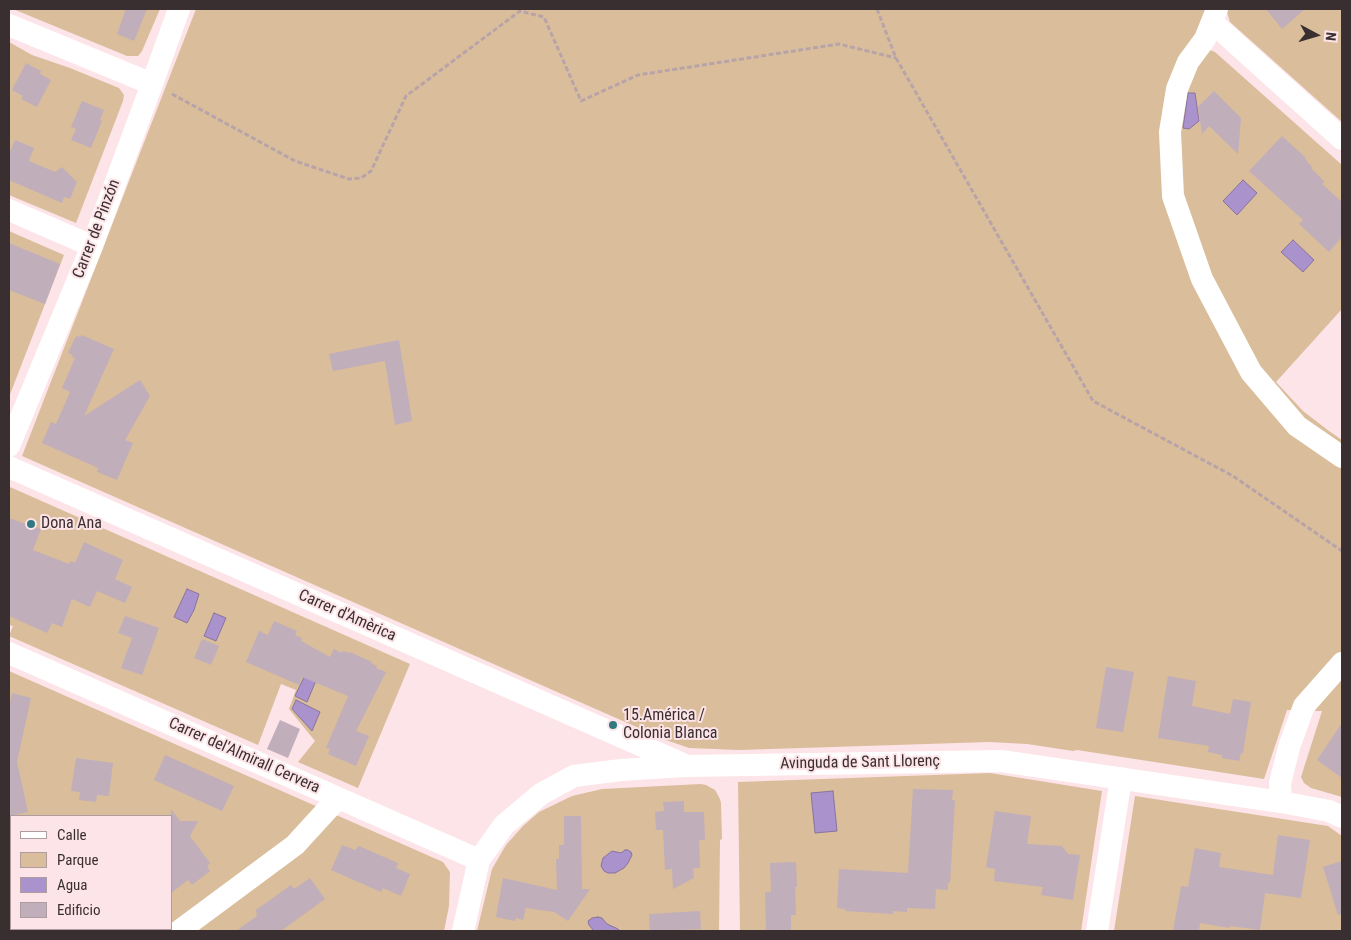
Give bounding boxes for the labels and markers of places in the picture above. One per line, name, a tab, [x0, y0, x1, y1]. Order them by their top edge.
place label: Dona Ana	[41, 514, 102, 534]
marker: Dona Ana	[25, 518, 37, 530]
place label: 15.América / Colonia Blanca	[623, 706, 717, 744]
marker: 15.América / Colonia Blanca	[607, 719, 619, 731]

